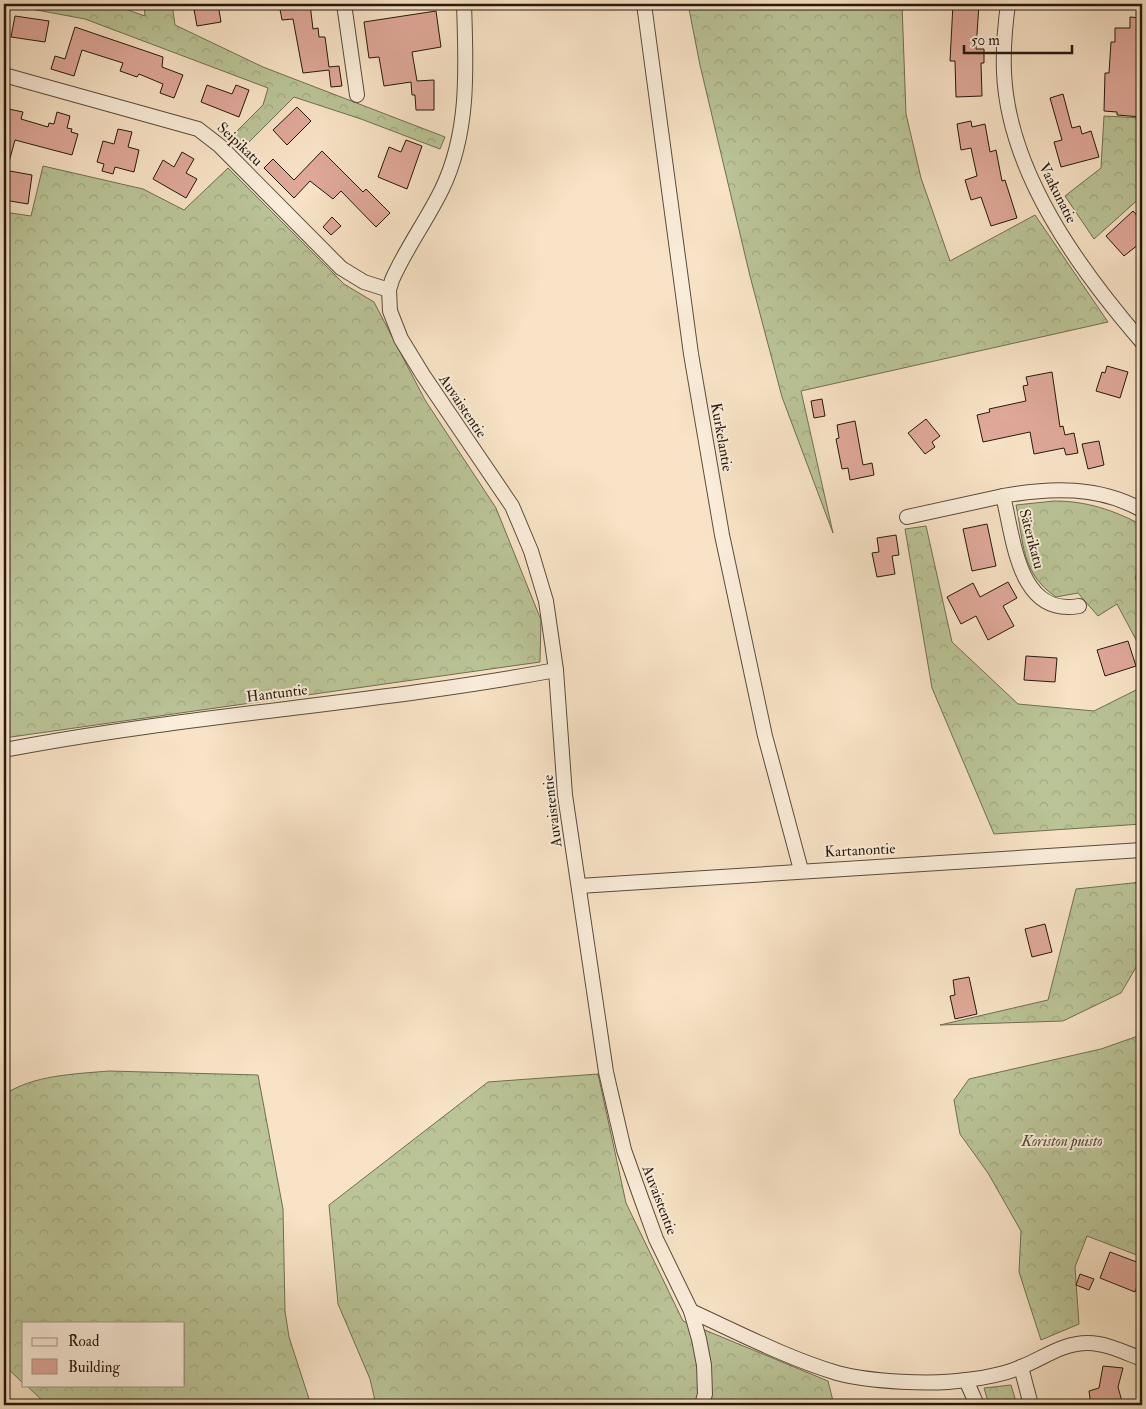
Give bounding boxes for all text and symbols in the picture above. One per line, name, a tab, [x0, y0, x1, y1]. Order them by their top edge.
scale bar	[964, 22, 1071, 54]
text: 50 m	[971, 31, 1000, 50]
street label: Seipikatu	[212, 118, 267, 171]
street label: Vaakunatie	[1034, 160, 1081, 227]
street label: Auvaistentie	[434, 370, 491, 442]
street label: Kurkelantie	[706, 401, 737, 473]
street label: Säterikatu	[1014, 507, 1049, 571]
street label: Hantuntie	[245, 680, 309, 707]
street label: Auvaistentie	[539, 774, 566, 849]
street label: Kartanontie	[824, 839, 896, 862]
park label: Koriston puisto	[1020, 1132, 1103, 1151]
street label: Auvaistentie	[637, 1162, 681, 1238]
legend	[22, 1322, 185, 1386]
text: Road	[68, 1332, 100, 1351]
text: Building	[68, 1358, 120, 1377]

